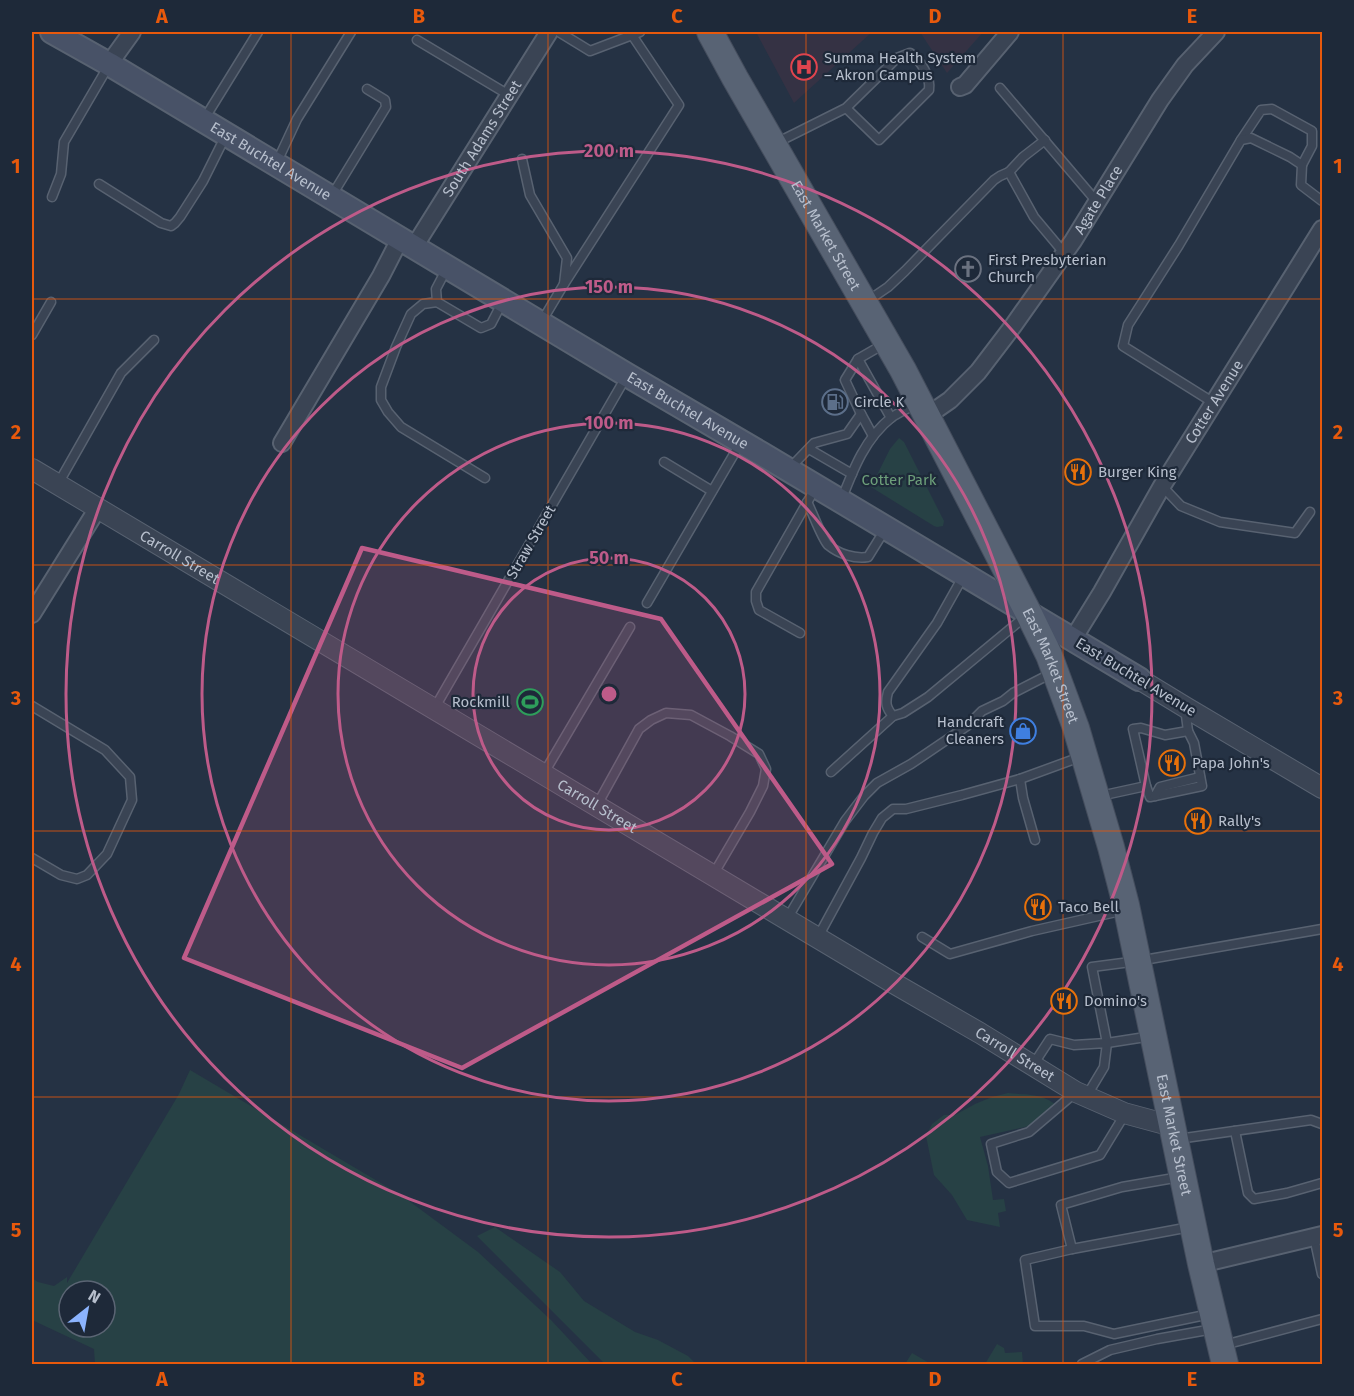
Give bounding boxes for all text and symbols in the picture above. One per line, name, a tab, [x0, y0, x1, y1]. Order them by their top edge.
text: A	[155, 4, 169, 28]
text: B	[413, 4, 425, 28]
text: C	[671, 4, 683, 28]
text: D	[928, 4, 942, 28]
text: E	[1187, 4, 1197, 28]
place label: Summa Health System – Akron Campus	[824, 49, 976, 84]
hospital icon: Summa Health System – Akron Campus	[789, 52, 819, 82]
street label: South Adams Street	[439, 76, 526, 200]
street label: East Buchtel Avenue	[207, 118, 334, 204]
text: 200 m	[584, 140, 634, 162]
text: 1	[11, 154, 21, 178]
text: 1	[1333, 154, 1343, 178]
street label: Agate Place	[1070, 162, 1127, 238]
street label: East Market Street	[787, 177, 865, 294]
place label: First Presbyterian Church	[988, 251, 1107, 286]
church icon: First Presbyterian Church	[953, 254, 983, 284]
text: 150 m	[585, 276, 633, 298]
street label: Cotter Avenue	[1181, 357, 1247, 447]
street label: East Buchtel Avenue	[624, 368, 752, 453]
fuel station icon: Circle K	[820, 387, 850, 417]
place label: Circle K	[854, 393, 905, 411]
text: 100 m	[585, 412, 633, 434]
text: 2	[11, 420, 21, 444]
text: 2	[1333, 420, 1343, 444]
restaurant icon: Burger King	[1063, 457, 1093, 487]
place label: Burger King	[1098, 463, 1177, 481]
park label: Cotter Park	[862, 471, 937, 489]
street label: Straw Street	[503, 501, 560, 582]
street label: Carroll Street	[136, 526, 223, 588]
text: 50 m	[589, 547, 629, 569]
street label: East Market Street	[1018, 605, 1083, 727]
street label: East Buchtel Avenue	[1072, 634, 1200, 720]
centre of rings	[599, 684, 619, 704]
text: 3	[10, 686, 21, 710]
text: 3	[1332, 686, 1343, 710]
sports icon: Rockmill	[515, 687, 545, 717]
place label: Rockmill	[452, 693, 511, 711]
place label: Handcraft Cleaners	[937, 713, 1005, 748]
shop icon: Handcraft Cleaners	[1008, 716, 1038, 746]
restaurant icon: Papa John's	[1157, 748, 1187, 778]
place label: Papa John's	[1192, 754, 1270, 772]
street label: Carroll Street	[554, 775, 641, 837]
restaurant icon: Rally's	[1183, 806, 1213, 836]
place label: Rally's	[1218, 812, 1261, 830]
restaurant icon: Taco Bell	[1023, 892, 1053, 922]
place label: Taco Bell	[1058, 898, 1119, 916]
text: 4	[10, 952, 22, 976]
text: 4	[1332, 952, 1344, 976]
restaurant icon: Domino's	[1049, 986, 1079, 1016]
place label: Domino's	[1084, 992, 1147, 1010]
street label: Carroll Street	[972, 1023, 1058, 1086]
street label: East Market Street	[1153, 1072, 1196, 1198]
text: 5	[11, 1218, 22, 1242]
text: 5	[1333, 1218, 1344, 1242]
north arrow	[57, 1279, 117, 1339]
text: N	[85, 1286, 104, 1307]
text: A	[155, 1367, 169, 1391]
text: B	[413, 1367, 425, 1391]
text: C	[671, 1367, 683, 1391]
text: D	[928, 1367, 942, 1391]
text: E	[1187, 1367, 1197, 1391]

